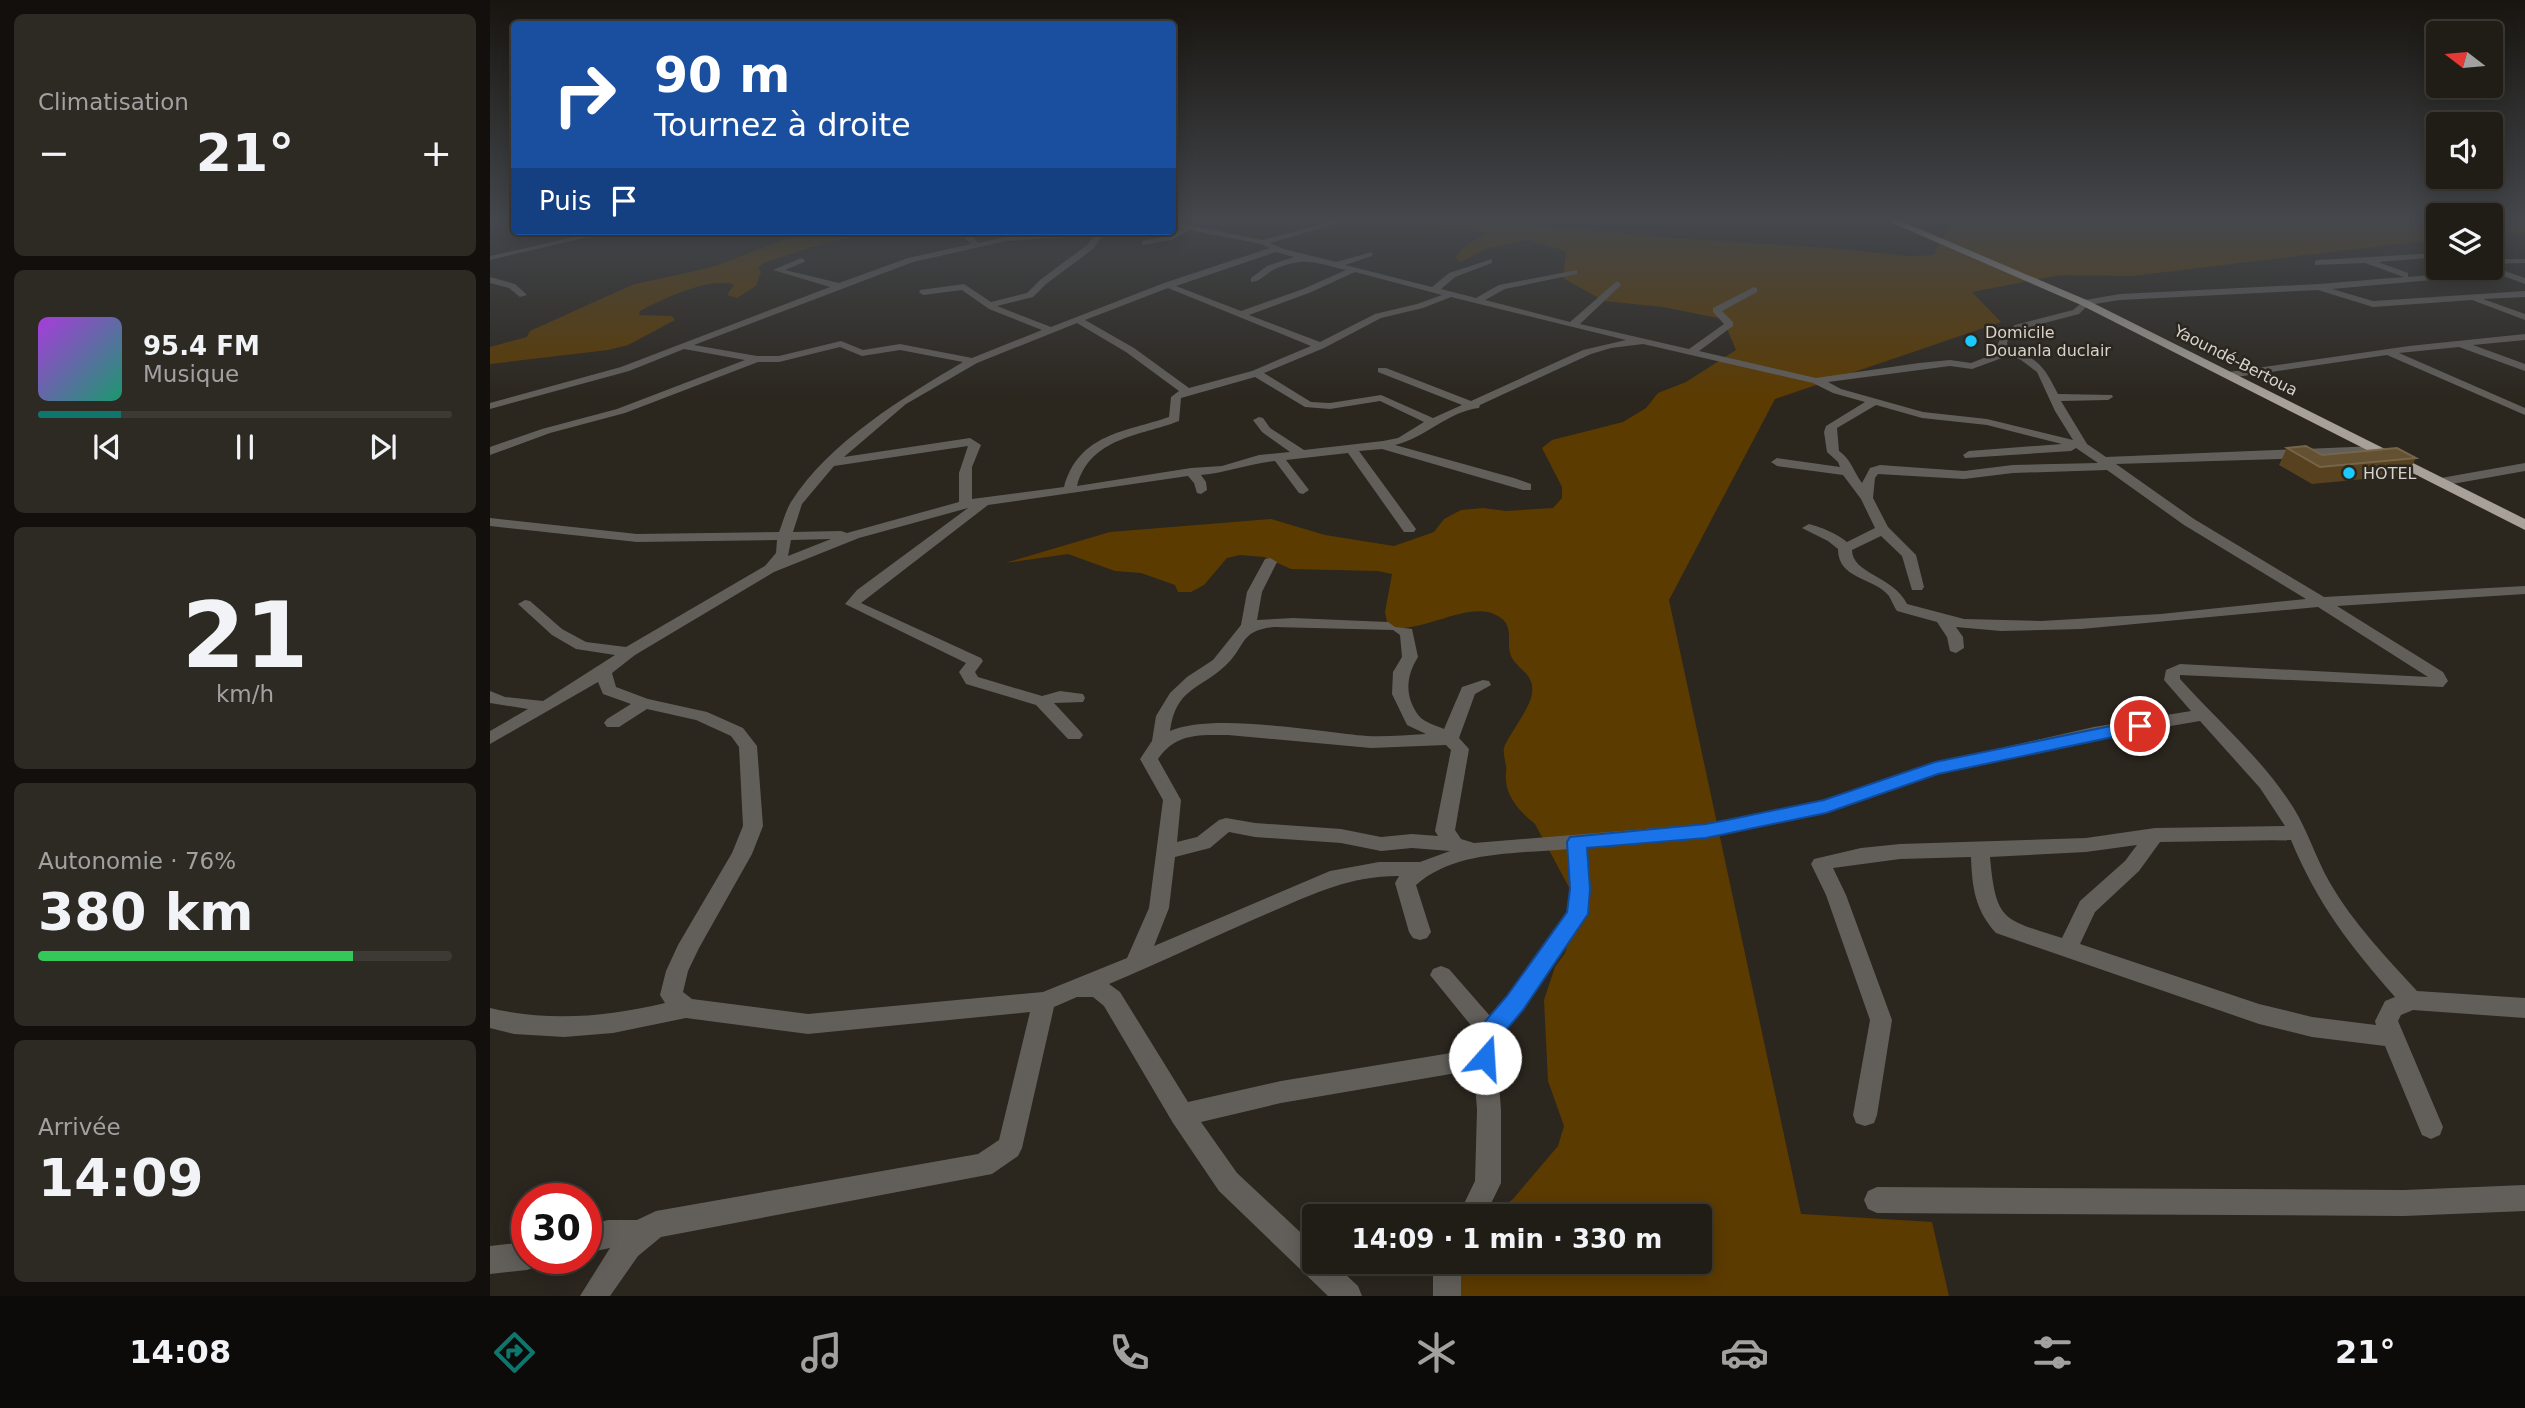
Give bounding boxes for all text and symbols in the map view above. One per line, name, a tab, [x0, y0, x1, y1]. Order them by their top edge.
north arrow	[2426, 21, 2502, 98]
map controls	[2426, 21, 2503, 280]
text: 90 m	[654, 47, 790, 104]
icon: right	[539, 49, 630, 140]
text: Climatisation	[38, 89, 189, 115]
text: Tournez à droite	[654, 106, 911, 144]
button: sound	[2426, 112, 2503, 189]
text: 21°	[196, 123, 294, 183]
text: −	[38, 131, 70, 175]
text: +	[420, 131, 452, 175]
icon: arrive	[605, 182, 643, 220]
text: Puis	[539, 186, 591, 216]
button: layers	[2426, 203, 2503, 280]
street label: Yaoundé-Bertoua	[2170, 321, 2301, 400]
place label: Domicile Douanla duclair	[1985, 323, 2111, 360]
text: 95.4 FM	[143, 331, 260, 361]
marker: Domicile Douanla duclair	[1963, 333, 1979, 349]
text: Musique	[143, 361, 239, 387]
icon: previous	[88, 428, 126, 466]
icon: pause	[226, 428, 264, 466]
icon: next	[364, 428, 402, 466]
place label: HOTEL	[2363, 464, 2417, 483]
marker: HOTEL	[2341, 465, 2357, 481]
text: 21	[182, 583, 308, 688]
text: km/h	[216, 681, 274, 707]
pin	[2110, 696, 2170, 756]
icon: arrive	[2121, 707, 2159, 745]
text: Autonomie · 76%	[38, 848, 236, 874]
text: 380 km	[38, 882, 253, 942]
position arrow	[1448, 1021, 1522, 1095]
text: Arrivée	[38, 1114, 121, 1140]
text: 14:09	[38, 1148, 204, 1208]
speed limit sign: 30	[511, 1183, 602, 1274]
text: 14:09 · 1 min · 330 m	[1352, 1224, 1662, 1254]
icon: directions	[490, 1328, 539, 1377]
icon: music	[797, 1328, 846, 1377]
icon: phone	[1105, 1328, 1154, 1377]
icon: climate	[1412, 1328, 1461, 1377]
icon: car	[1720, 1328, 1769, 1377]
icon: filters	[2028, 1328, 2077, 1377]
text: 14:08	[129, 1333, 231, 1371]
text: 21°	[2335, 1333, 2396, 1371]

